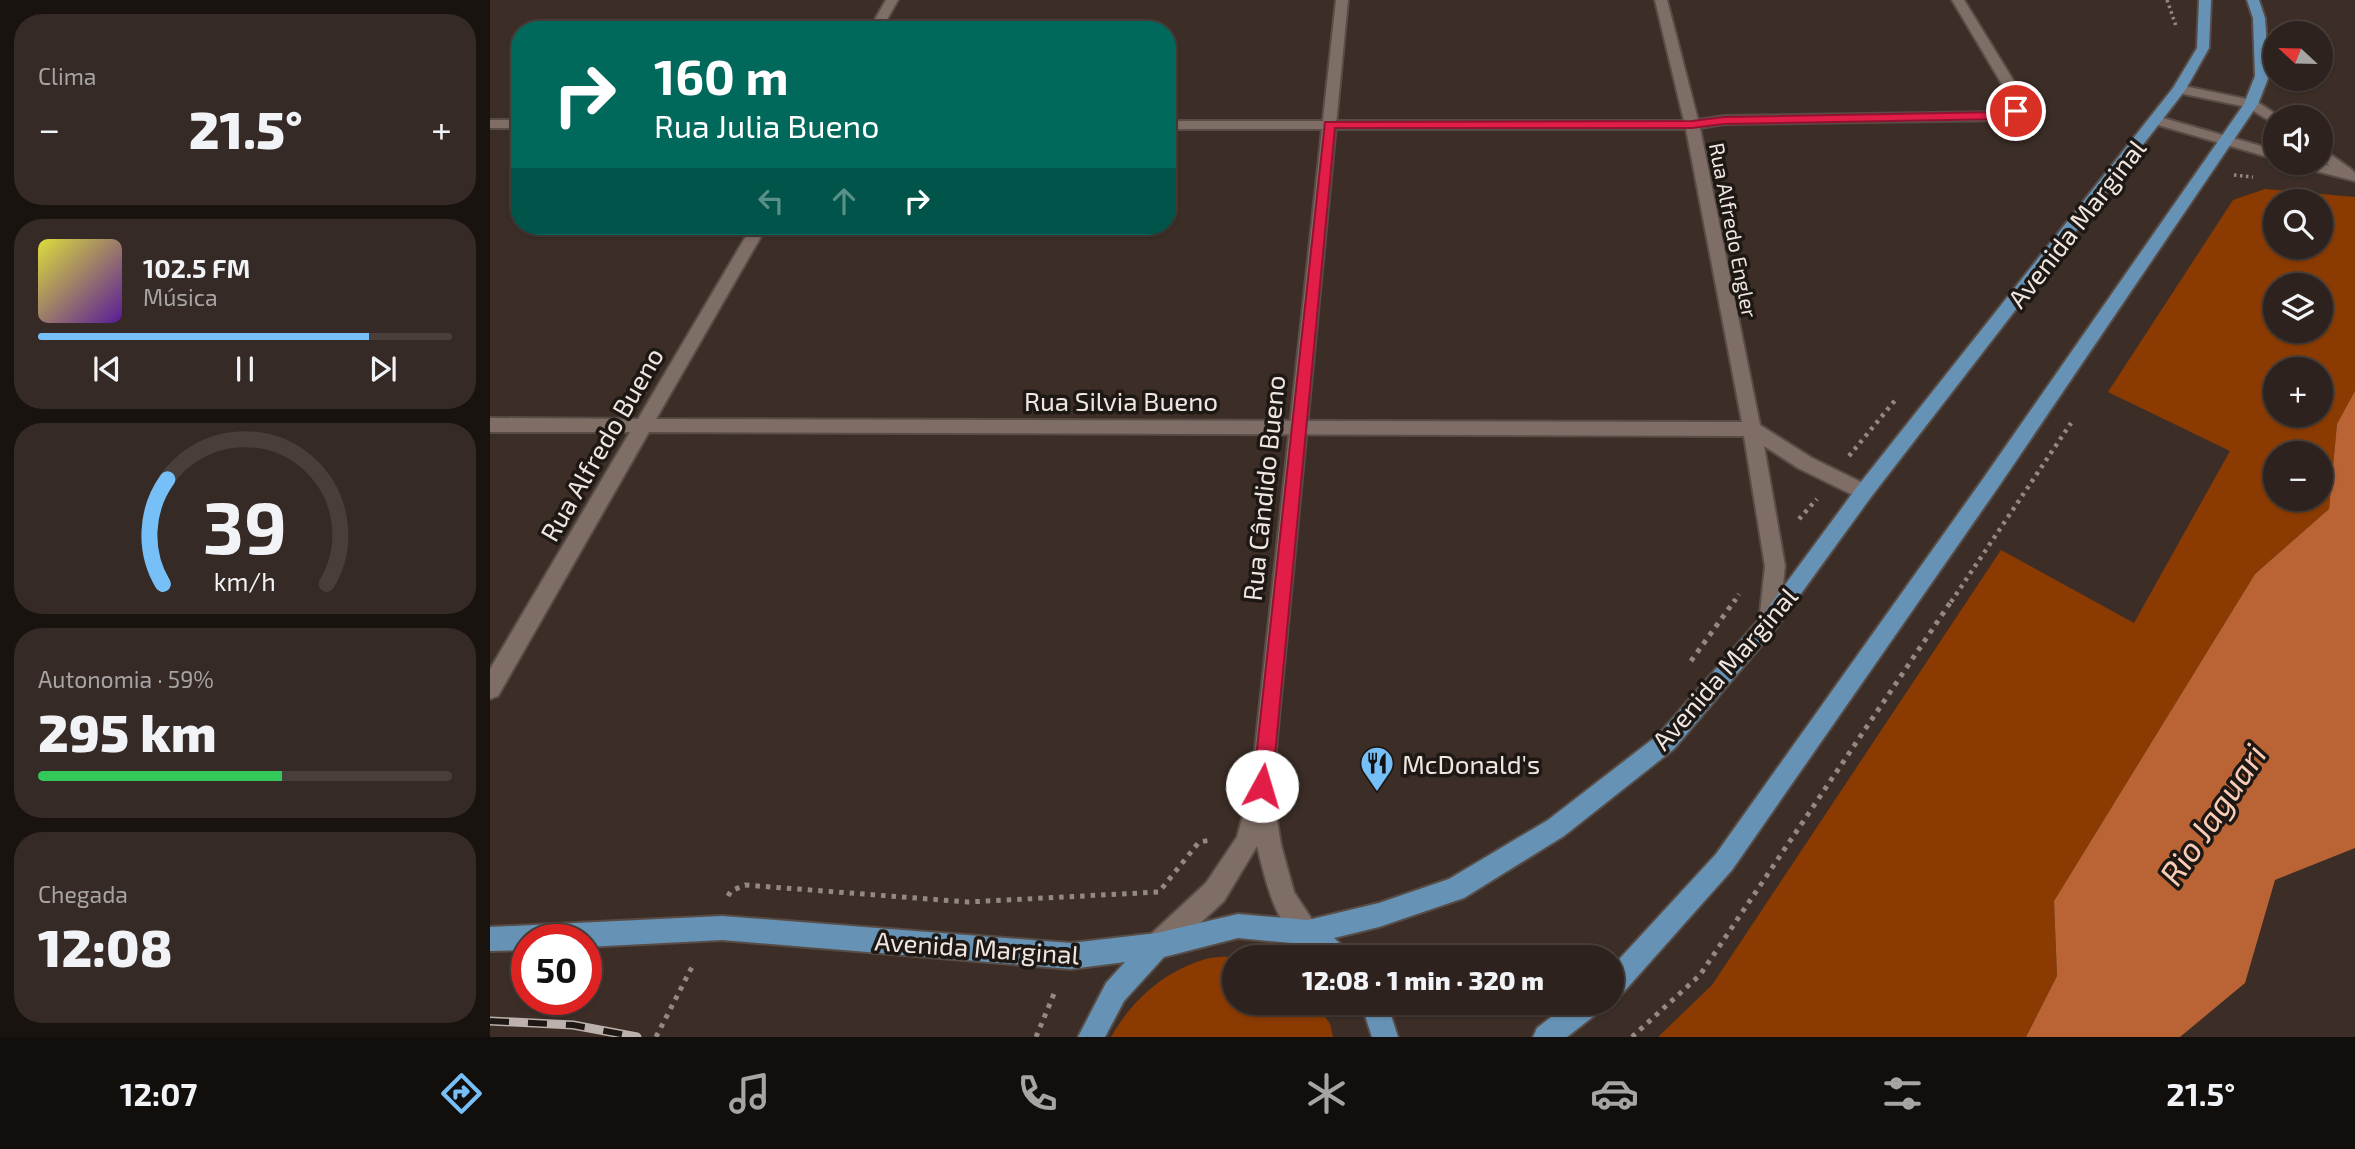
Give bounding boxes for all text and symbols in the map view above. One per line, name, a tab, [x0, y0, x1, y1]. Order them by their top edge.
north arrow	[2263, 21, 2333, 91]
map controls	[2263, 21, 2333, 511]
text: 160 m	[654, 46, 789, 105]
icon: right	[539, 49, 630, 140]
text: Clima	[38, 62, 96, 90]
pin	[1986, 81, 2046, 141]
icon: arrive	[1997, 92, 2035, 130]
text: 21.5°	[189, 97, 303, 159]
text: −	[38, 105, 60, 151]
text: +	[431, 105, 452, 151]
button: sound	[2263, 105, 2333, 175]
text: Rua Julia Bueno	[654, 106, 879, 144]
street label: Avenida Marginal	[2001, 132, 2152, 313]
street label: Rua Alfredo Engler	[1705, 140, 1763, 320]
icon: left	[752, 182, 790, 220]
icon: ahead	[825, 182, 863, 220]
icon: right	[898, 182, 936, 220]
button: search	[2263, 189, 2333, 259]
text: 102.5 FM	[143, 252, 250, 283]
button: layers	[2263, 273, 2333, 343]
text: Música	[143, 283, 218, 311]
street label: Rua Alfredo Bueno	[533, 342, 669, 546]
icon: previous	[88, 350, 126, 388]
icon: pause	[226, 350, 264, 388]
icon: next	[364, 350, 402, 388]
button: +	[2263, 357, 2333, 427]
street label: Rua Cândido Bueno	[1236, 374, 1290, 602]
street label: Rua Silvia Bueno	[1024, 385, 1218, 416]
button: −	[2263, 441, 2333, 511]
text: 39	[203, 482, 287, 570]
text: km/h	[214, 566, 276, 596]
street label: Avenida Marginal	[1645, 580, 1803, 756]
text: Autonomia · 59%	[38, 665, 214, 693]
text: 295 km	[38, 700, 217, 762]
water label: Rio Jaguari	[2150, 736, 2274, 892]
restaurant icon: McDonald's	[1358, 744, 1396, 793]
place label: McDonald's	[1402, 748, 1540, 779]
position arrow	[1225, 749, 1299, 823]
text: Chegada	[38, 880, 128, 908]
text: 12:08	[38, 915, 173, 977]
speed limit sign: 50	[511, 924, 602, 1015]
street label: Avenida Marginal	[874, 924, 1081, 970]
text: 12:08 · 1 min · 320 m	[1302, 964, 1544, 995]
icon: directions	[437, 1069, 486, 1118]
icon: music	[725, 1069, 774, 1118]
icon: phone	[1013, 1069, 1062, 1118]
icon: climate	[1302, 1069, 1351, 1118]
icon: car	[1590, 1069, 1639, 1118]
icon: filters	[1878, 1069, 1927, 1118]
text: 12:07	[120, 1074, 197, 1112]
text: 21.5°	[2166, 1074, 2235, 1112]

